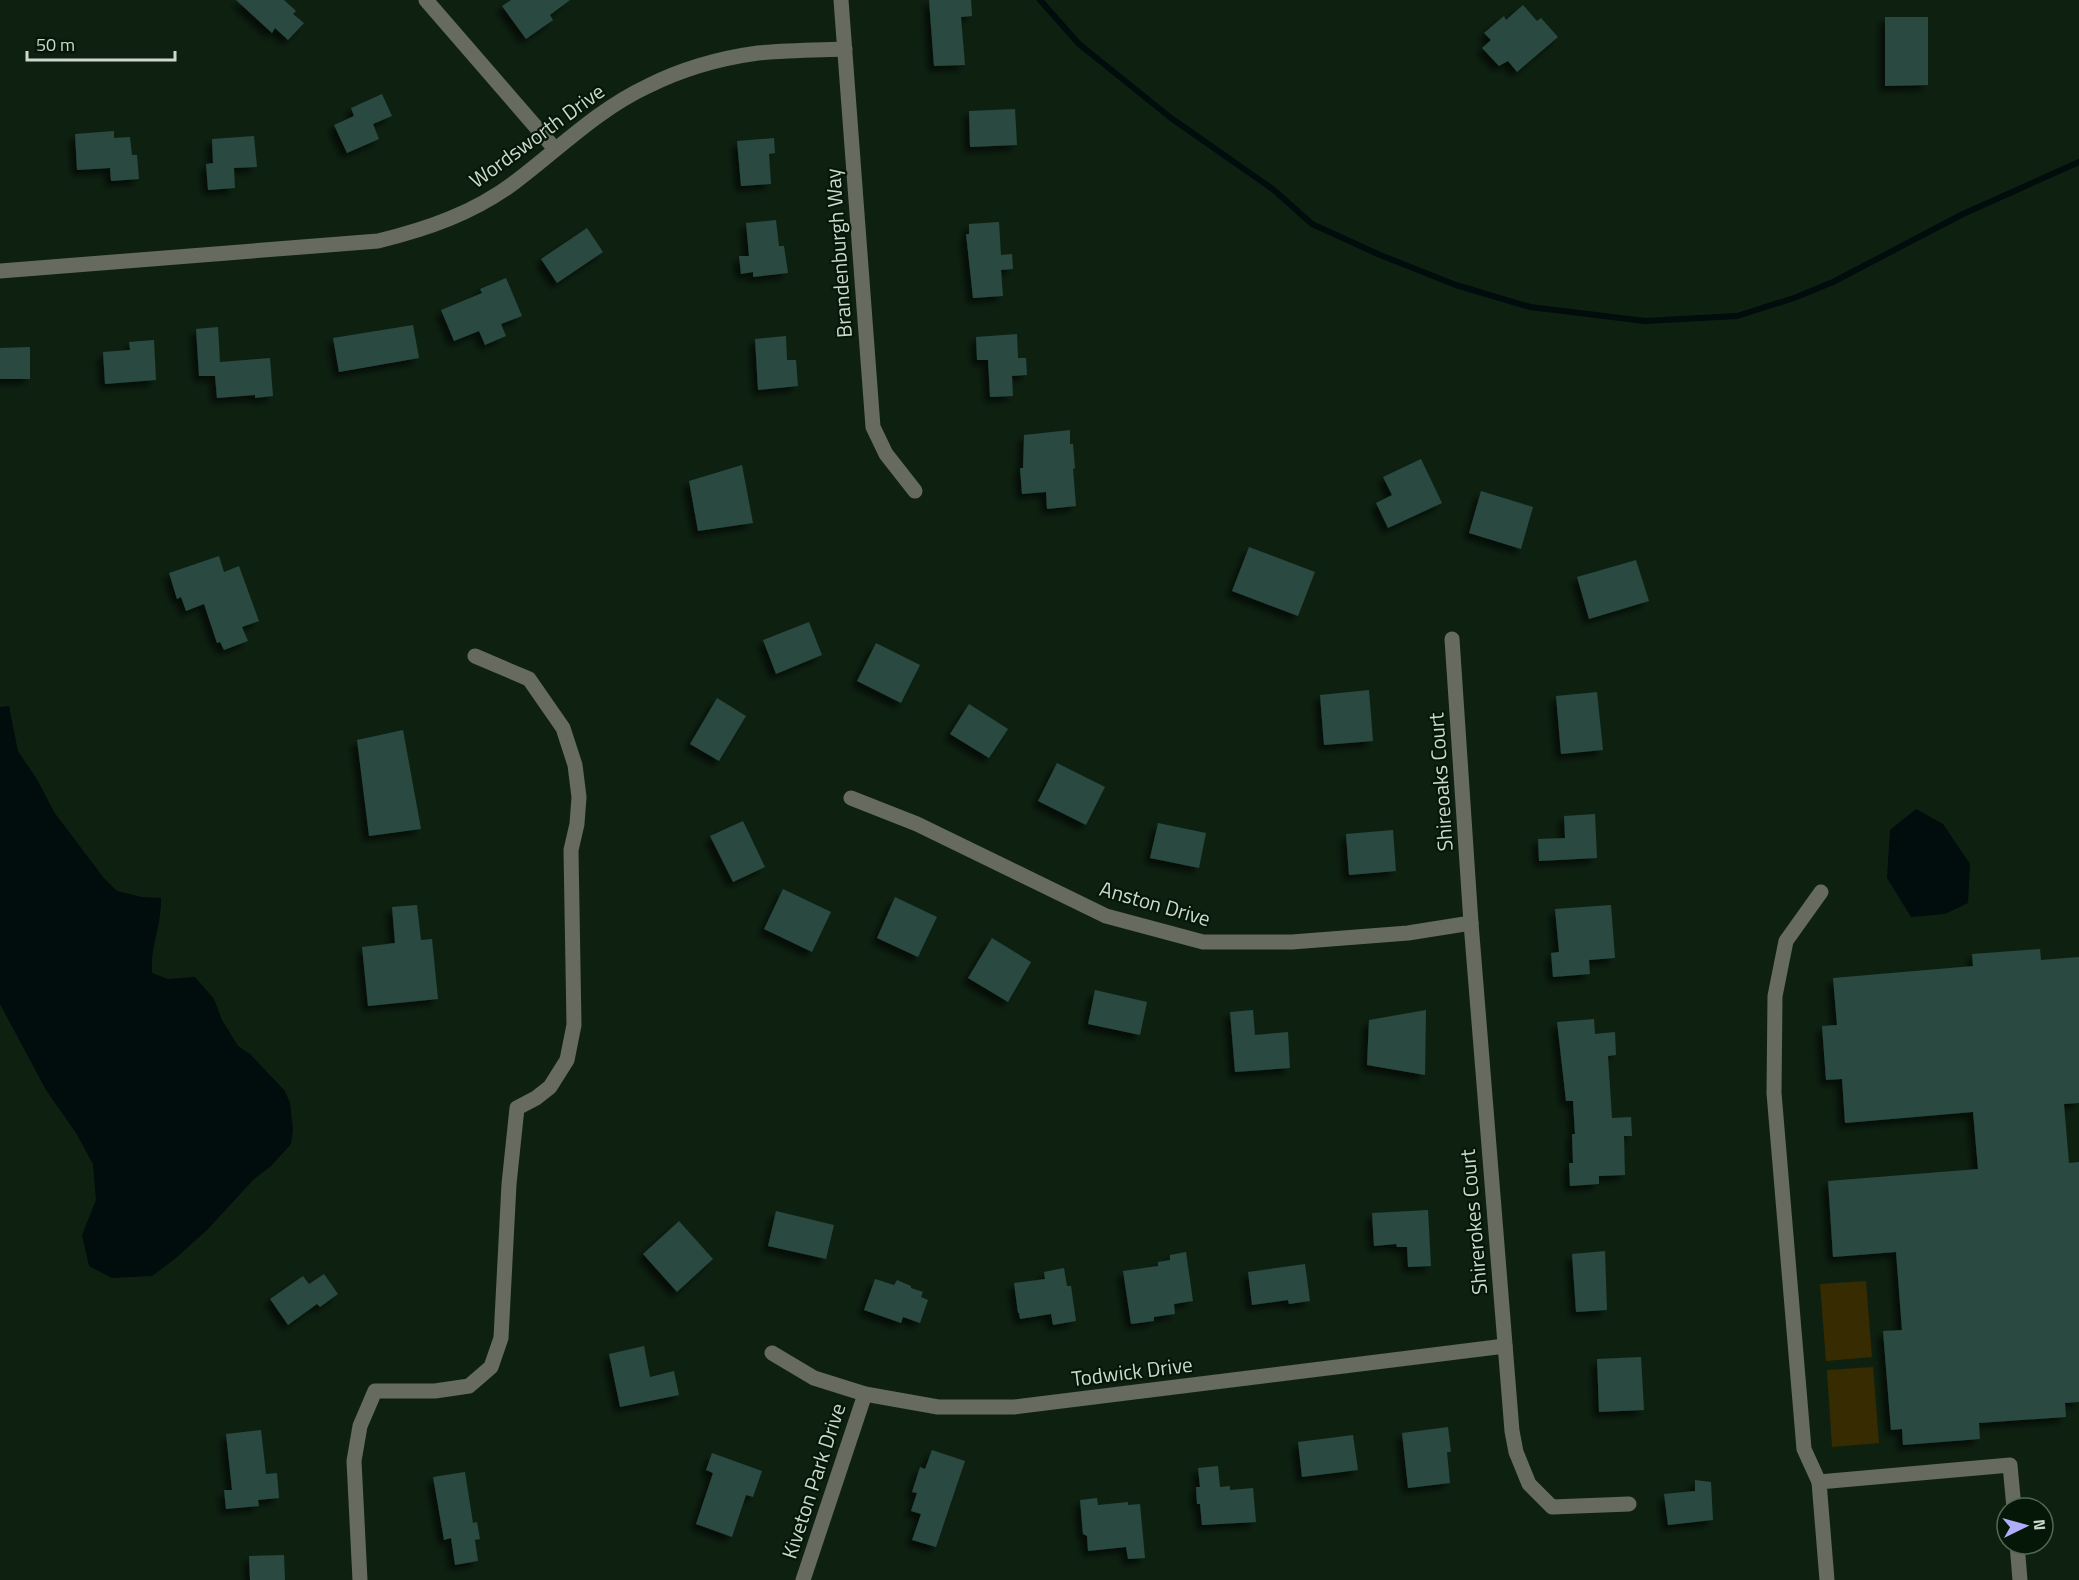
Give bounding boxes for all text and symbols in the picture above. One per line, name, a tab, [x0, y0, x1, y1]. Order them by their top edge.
scale bar	[27, 24, 176, 62]
text: 50 m	[36, 31, 75, 58]
street label: Wordsworth Drive	[462, 75, 611, 195]
street label: Brandenburgh Way	[816, 167, 860, 339]
street label: Shireoaks Court	[1419, 711, 1461, 853]
street label: Anston Drive	[1096, 872, 1214, 934]
street label: Shirerokes Court	[1451, 1147, 1495, 1296]
street label: Todwick Drive	[1070, 1348, 1194, 1394]
street label: Kiveton Park Drive	[773, 1399, 853, 1563]
north arrow	[1995, 1496, 2055, 1556]
text: N	[2028, 1518, 2052, 1531]

